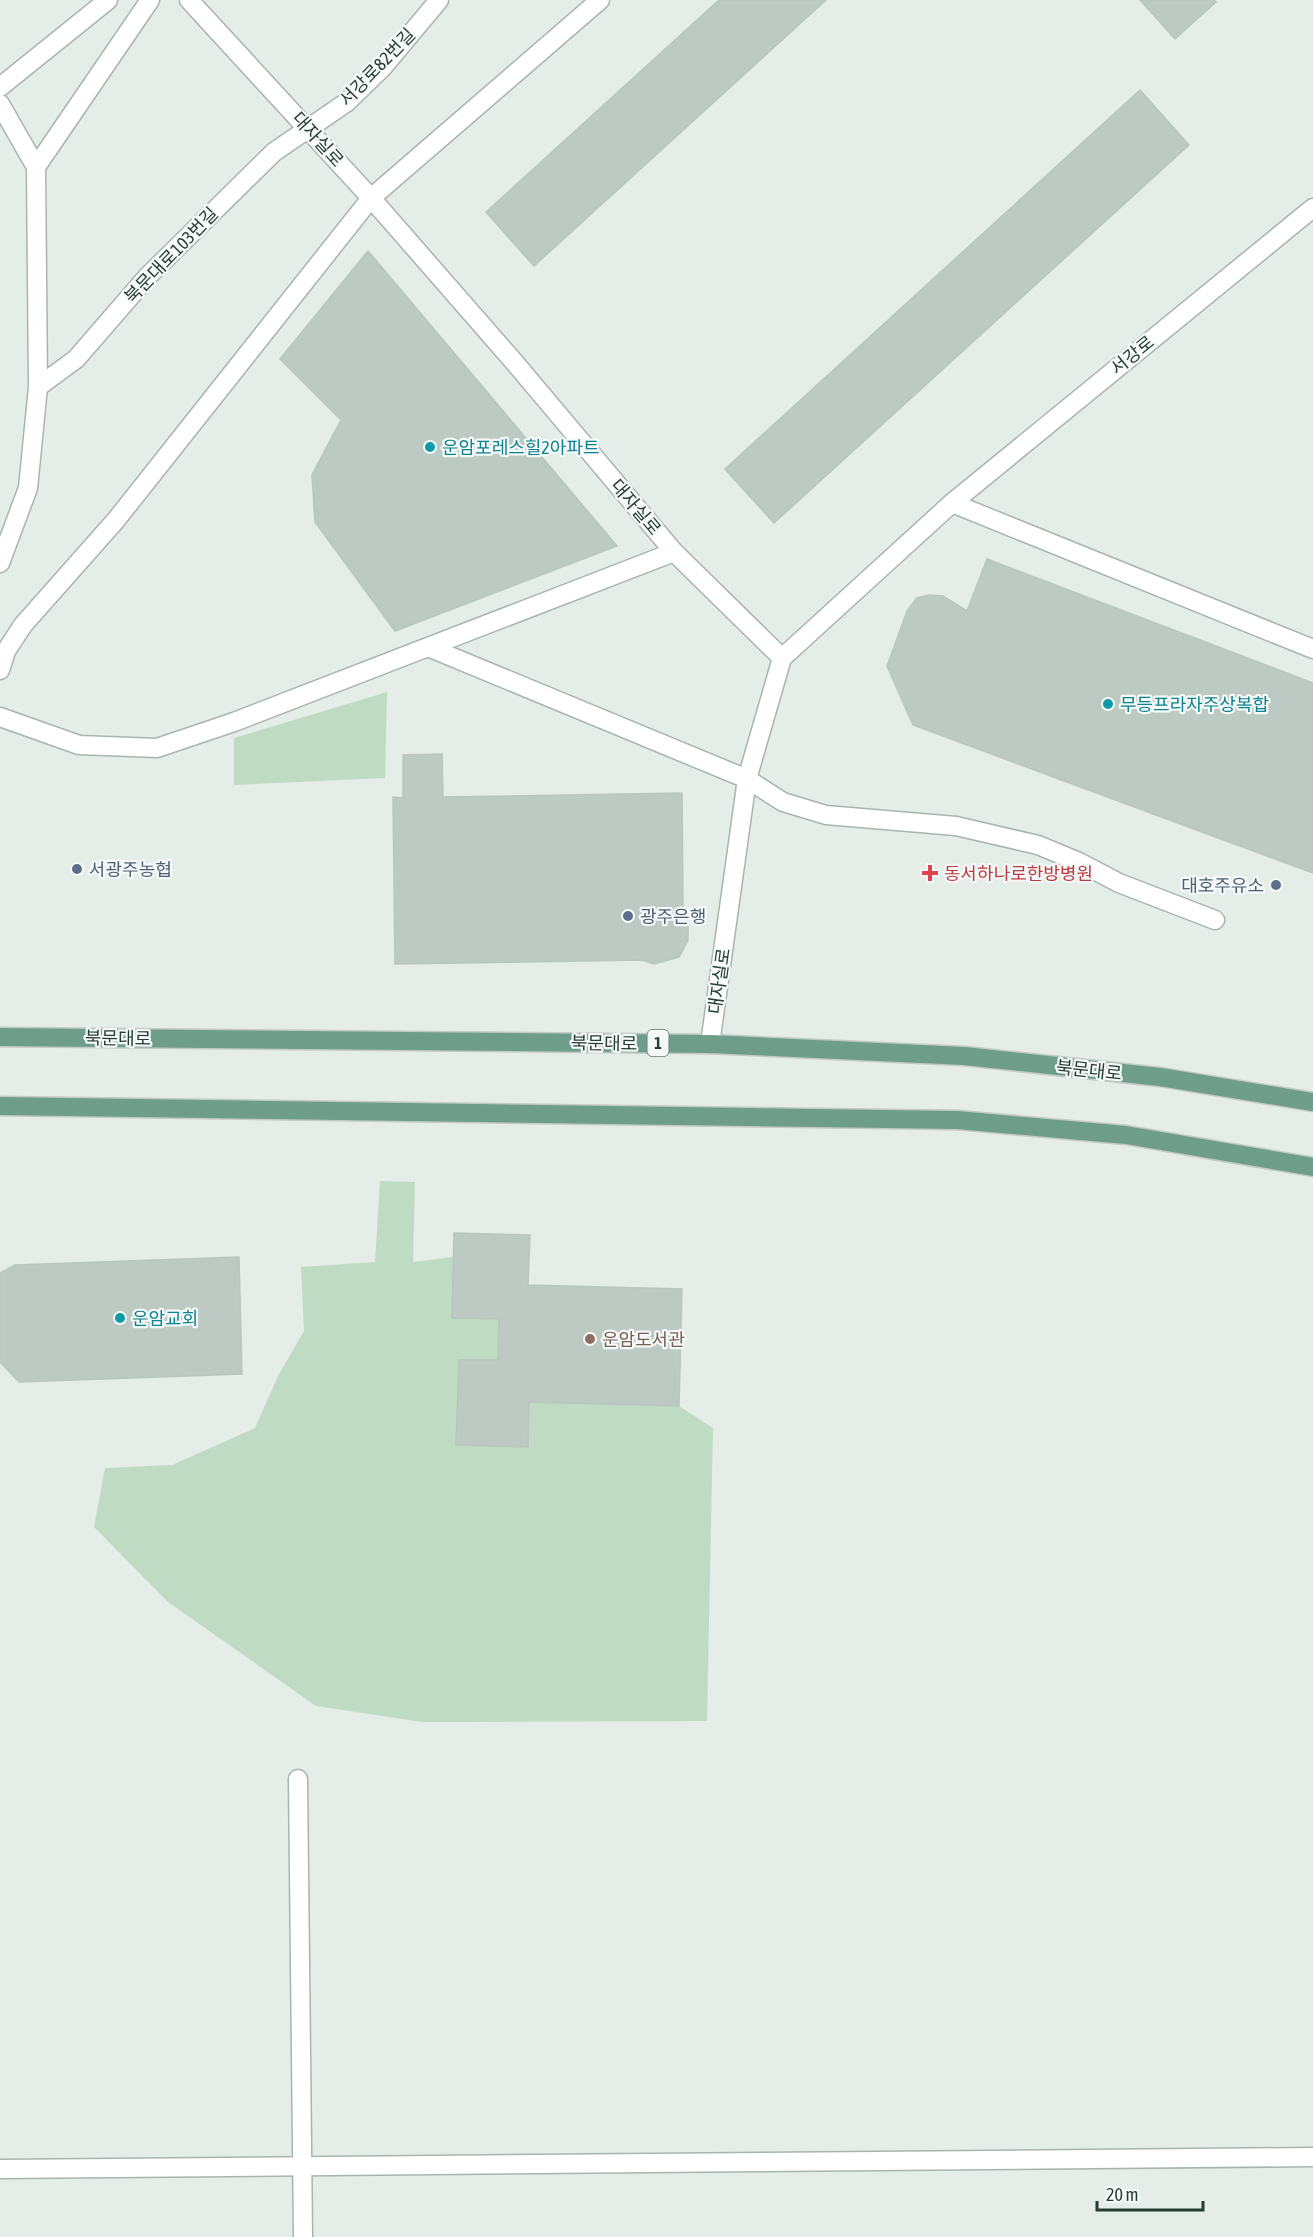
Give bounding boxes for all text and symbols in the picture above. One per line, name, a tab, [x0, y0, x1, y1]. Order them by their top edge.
street label: 서강로82번길	[335, 24, 419, 110]
street label: 대자실로	[288, 107, 348, 171]
street label: 북문대로103번길	[120, 203, 222, 307]
street label: 서강로	[1106, 331, 1158, 379]
place label: 운암포레스힐2아파트	[442, 437, 600, 458]
marker: 운암포레스힐2아파트	[423, 440, 437, 454]
street label: 대자실로	[607, 475, 665, 539]
place label: 무등프라자주상복합	[1120, 694, 1269, 715]
marker: 무등프라자주상복합	[1101, 697, 1115, 711]
place label: 서광주농협	[89, 859, 172, 880]
marker: 서광주농협	[70, 862, 84, 876]
place label: 동서하나로한방병원	[944, 863, 1093, 884]
marker: 동서하나로한방병원	[921, 864, 939, 882]
place label: 대호주유소	[1181, 875, 1264, 896]
marker: 대호주유소	[1269, 878, 1283, 892]
place label: 광주은행	[640, 906, 706, 927]
marker: 광주은행	[621, 909, 635, 923]
street label: 대자실로	[704, 947, 734, 1015]
street label: 북문대로	[85, 1027, 151, 1049]
road number: 1	[648, 1030, 668, 1056]
street label: 북문대로	[571, 1032, 637, 1054]
street label: 북문대로	[1055, 1056, 1123, 1084]
place label: 운암교회	[132, 1308, 198, 1329]
marker: 운암교회	[113, 1311, 127, 1325]
place label: 운암도서관	[602, 1329, 685, 1350]
marker: 운암도서관	[583, 1332, 597, 1346]
scale bar	[1097, 2174, 1204, 2212]
text: 20 m	[1106, 2184, 1138, 2205]

